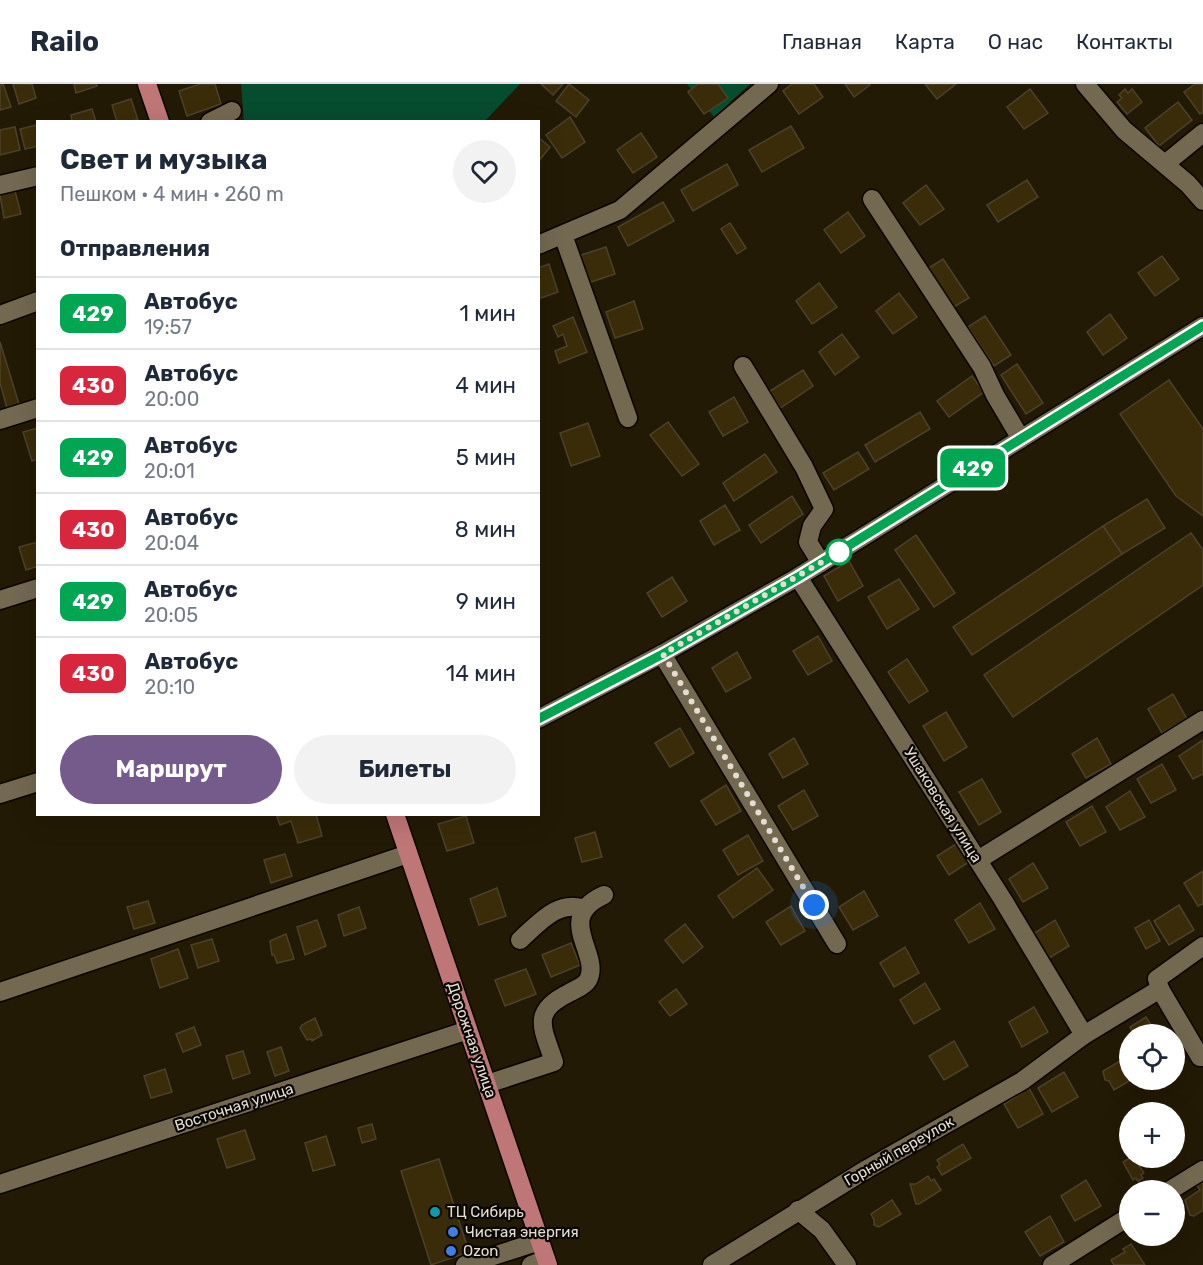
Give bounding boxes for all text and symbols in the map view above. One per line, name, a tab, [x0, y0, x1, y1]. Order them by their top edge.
text: Railo	[30, 25, 99, 58]
text: Главная	[782, 29, 862, 54]
text: Карта	[895, 29, 955, 54]
text: О нас	[988, 29, 1043, 54]
text: Контакты	[1076, 29, 1173, 54]
button: heart	[453, 140, 516, 203]
text: Свет и музыка	[60, 143, 267, 176]
text: Пешком · 4 мин · 260 m	[60, 182, 284, 206]
text: Отправления	[60, 235, 210, 262]
text: Автобус	[144, 288, 238, 315]
text: 1 мин	[459, 300, 516, 327]
text: 429	[72, 301, 114, 326]
text: 19:57	[144, 315, 192, 339]
text: Автобус	[144, 360, 238, 387]
text: 4 мин	[455, 372, 516, 399]
text: 430	[72, 373, 114, 398]
text: 20:00	[144, 387, 199, 411]
text: Автобус	[144, 432, 238, 459]
text: 5 мин	[456, 444, 516, 471]
text: 429	[72, 445, 114, 470]
line badge: 429	[938, 448, 1008, 488]
text: 429	[952, 456, 994, 481]
text: 20:01	[144, 459, 195, 483]
text: Автобус	[144, 504, 238, 531]
text: 8 мин	[455, 516, 516, 543]
text: 430	[72, 517, 114, 542]
text: 20:04	[144, 531, 199, 555]
unlabelled marker	[826, 539, 852, 565]
text: Автобус	[144, 576, 238, 603]
text: 9 мин	[456, 588, 516, 615]
text: 429	[72, 589, 114, 614]
text: 20:05	[144, 603, 198, 627]
text: Автобус	[144, 648, 238, 675]
text: 14 мин	[446, 660, 516, 687]
text: 430	[72, 661, 114, 686]
text: 20:10	[144, 675, 195, 699]
button: Маршрут	[60, 735, 282, 804]
button: Билеты	[294, 735, 516, 804]
street label: Ушаковская улица	[900, 744, 986, 866]
your location	[799, 890, 829, 920]
street label: Дорожная улица	[444, 980, 500, 1100]
map controls	[1119, 1024, 1185, 1246]
button: locate	[1119, 1024, 1185, 1090]
street label: Восточная улица	[172, 1079, 296, 1135]
button: +	[1119, 1102, 1185, 1168]
street label: Горный переулок	[841, 1112, 957, 1190]
button: −	[1119, 1180, 1185, 1246]
place label: ТЦ Сибирь	[447, 1203, 524, 1221]
marker: ТЦ Сибирь	[428, 1205, 442, 1219]
place label: Чистая энергия	[465, 1223, 579, 1241]
marker: Чистая энергия	[446, 1225, 460, 1239]
place label: Ozon	[463, 1242, 498, 1260]
marker: Ozon	[444, 1244, 458, 1258]

